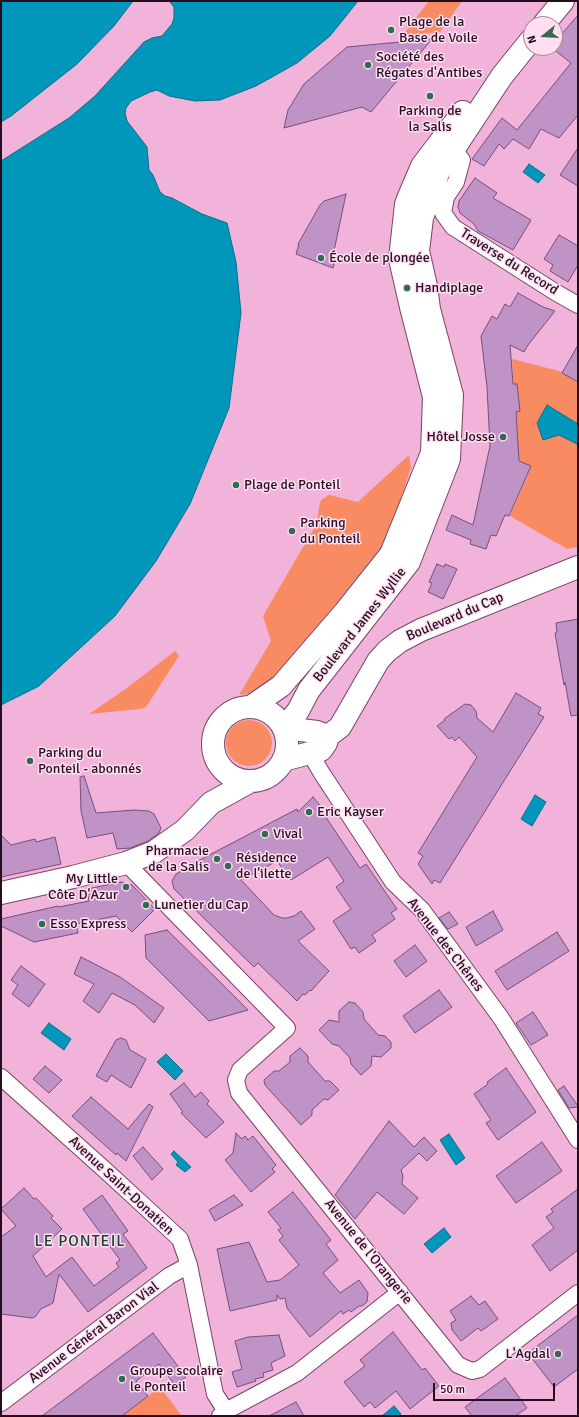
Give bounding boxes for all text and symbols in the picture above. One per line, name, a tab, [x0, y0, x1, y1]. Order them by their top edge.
place label: Plage de la Base de Voile	[399, 14, 478, 46]
north arrow	[523, 16, 563, 56]
marker: Plage de la Base de Voile	[386, 25, 396, 35]
text: N	[525, 34, 539, 45]
place label: Société des Régates d'Antibes	[376, 49, 482, 82]
marker: Société des Régates d'Antibes	[363, 60, 373, 70]
marker: Parking de la Salis	[425, 91, 435, 101]
place label: Parking de la Salis	[398, 103, 462, 136]
street label: Traverse du Record	[457, 225, 561, 299]
place label: École de plongée	[329, 250, 430, 266]
marker: École de plongée	[316, 253, 326, 263]
place label: Handiplage	[415, 280, 483, 296]
marker: Handiplage	[402, 283, 412, 293]
place label: Hôtel Josse	[427, 429, 495, 445]
marker: Hôtel Josse	[498, 432, 508, 442]
place label: Plage de Ponteil	[244, 477, 340, 493]
marker: Plage de Ponteil	[231, 480, 241, 490]
place label: Parking du Ponteil	[300, 515, 360, 548]
marker: Parking du Ponteil	[287, 526, 297, 536]
street label: Boulevard James Wyllie	[310, 564, 410, 686]
street label: Boulevard du Cap	[404, 589, 506, 645]
place label: Parking du Ponteil - abonnés	[38, 745, 141, 778]
marker: Parking du Ponteil - abonnés	[25, 756, 35, 766]
place label: Eric Kayser	[317, 804, 384, 820]
marker: Eric Kayser	[304, 807, 314, 817]
place label: Vival	[273, 826, 302, 842]
marker: Vival	[260, 829, 270, 839]
place label: Pharmacie de la Salis	[145, 843, 209, 876]
place label: Résidence de l'ilette	[236, 850, 297, 882]
marker: Pharmacie de la Salis	[212, 854, 222, 864]
marker: Résidence de l'ilette	[223, 861, 233, 871]
place label: My Little Côte D'Azur	[48, 871, 118, 904]
marker: My Little Côte D'Azur	[121, 882, 131, 892]
street label: Avenue des Chênes	[403, 895, 487, 995]
place label: Lunetier du Cap	[154, 897, 248, 913]
marker: Lunetier du Cap	[141, 900, 151, 910]
place label: Esso Express	[50, 916, 126, 932]
marker: Esso Express	[37, 919, 47, 929]
street label: Avenue Saint-Donatien	[65, 1133, 177, 1239]
street label: Avenue de l'Orangerie	[320, 1196, 416, 1308]
district label: LE PONTEIL	[34, 1232, 126, 1252]
street label: Avenue Général Baron Vial	[26, 1279, 162, 1387]
place label: L'Agdal	[505, 1346, 550, 1362]
marker: L'Agdal	[553, 1349, 563, 1359]
place label: Groupe scolaire le Ponteil	[130, 1363, 223, 1396]
marker: Groupe scolaire le Ponteil	[117, 1374, 127, 1384]
scale bar	[435, 1375, 557, 1401]
text: 50 m	[440, 1382, 465, 1397]

